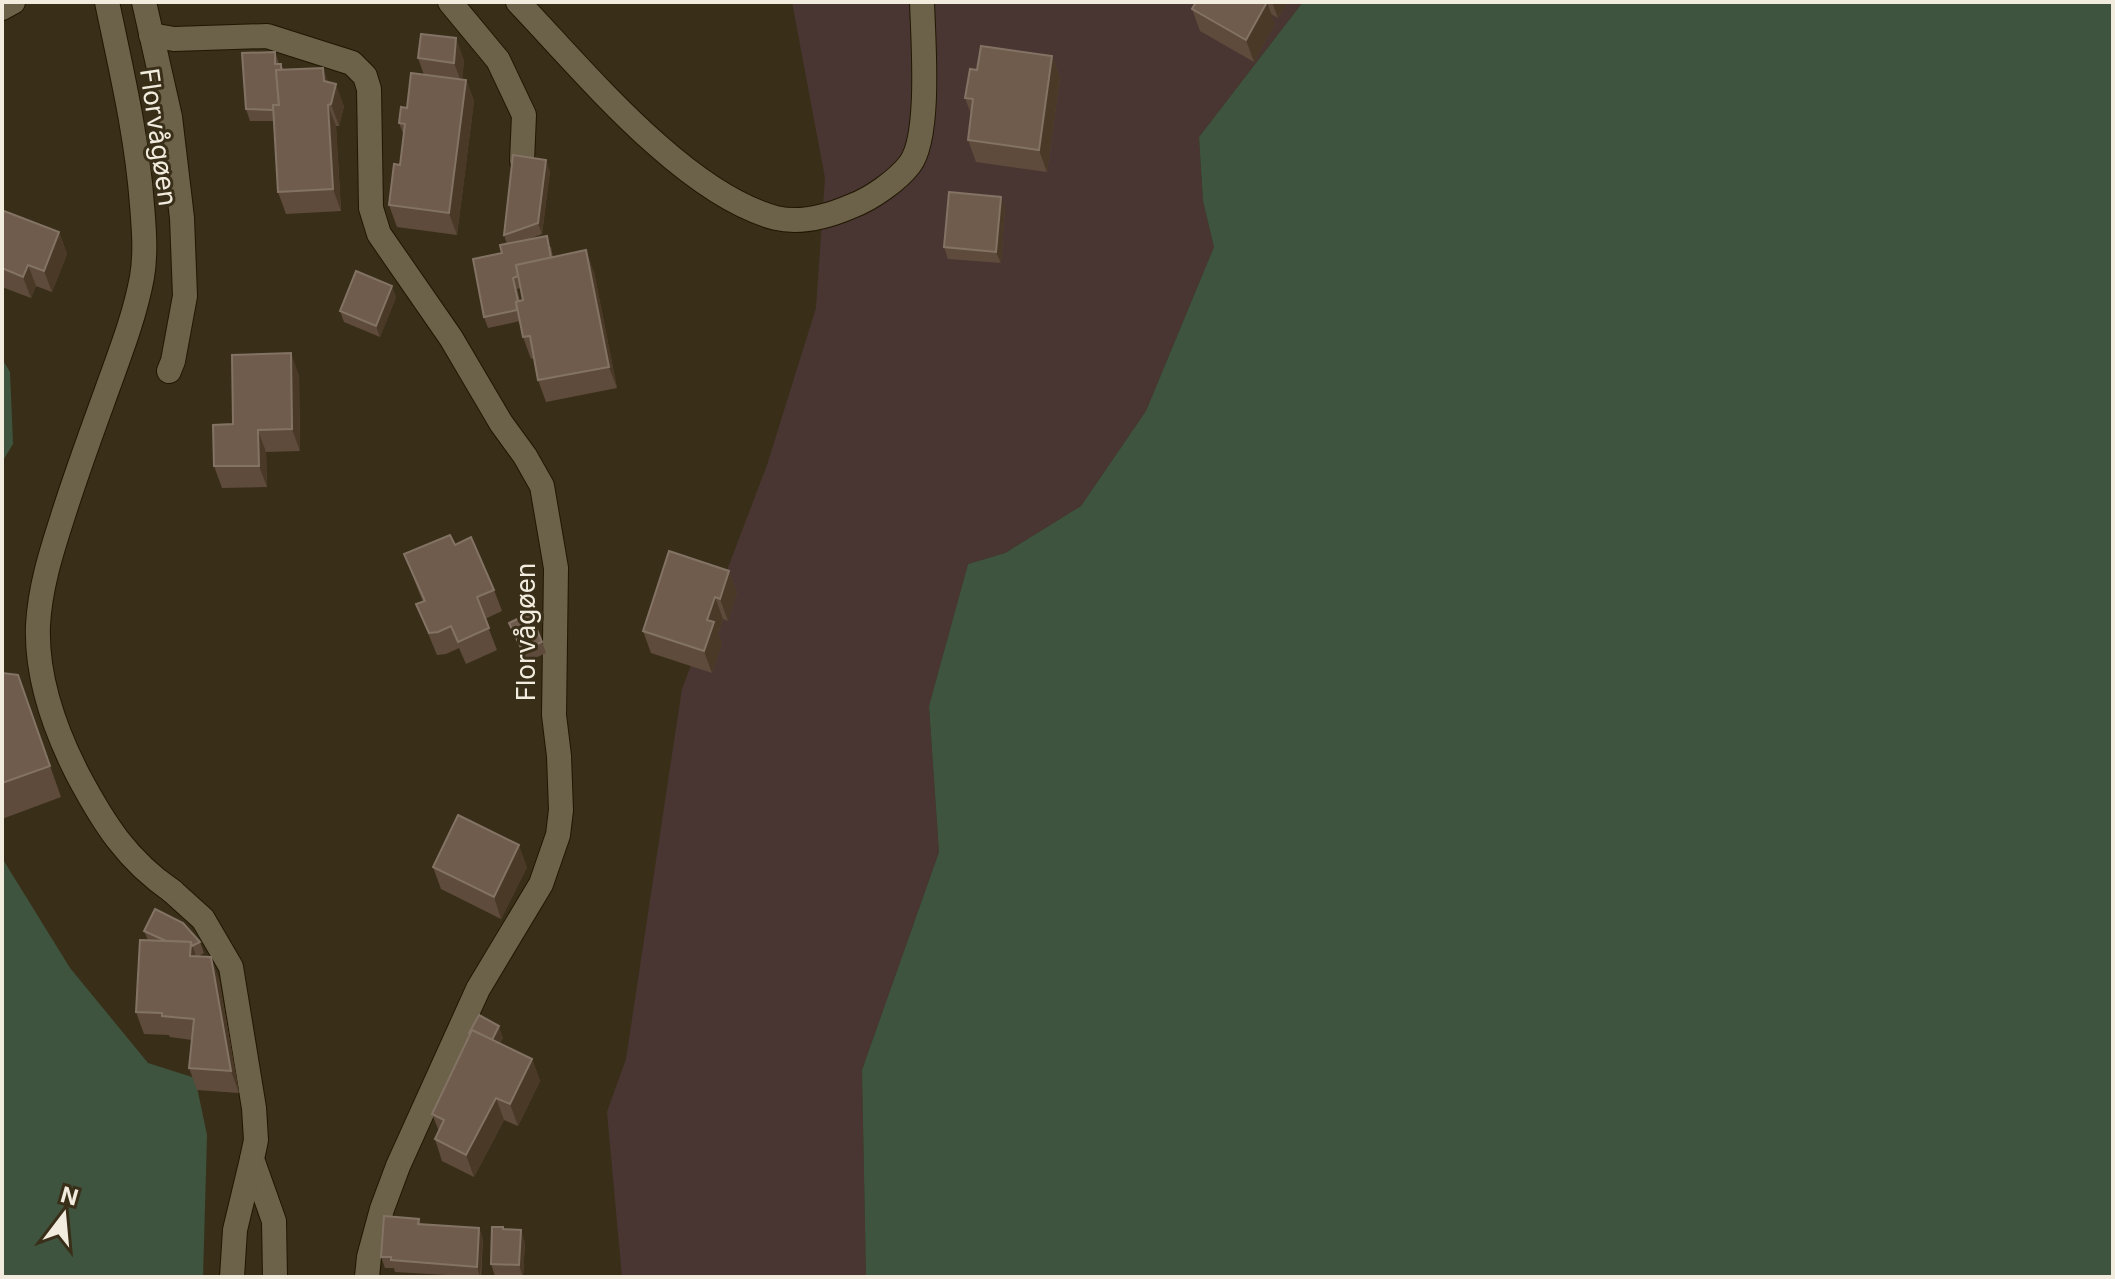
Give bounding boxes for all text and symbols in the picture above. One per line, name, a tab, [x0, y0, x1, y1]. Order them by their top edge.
street label: Florvågøen	[134, 66, 184, 208]
street label: Florvågøen	[510, 563, 541, 701]
north arrow	[24, 1175, 104, 1255]
text: N	[58, 1181, 81, 1211]

